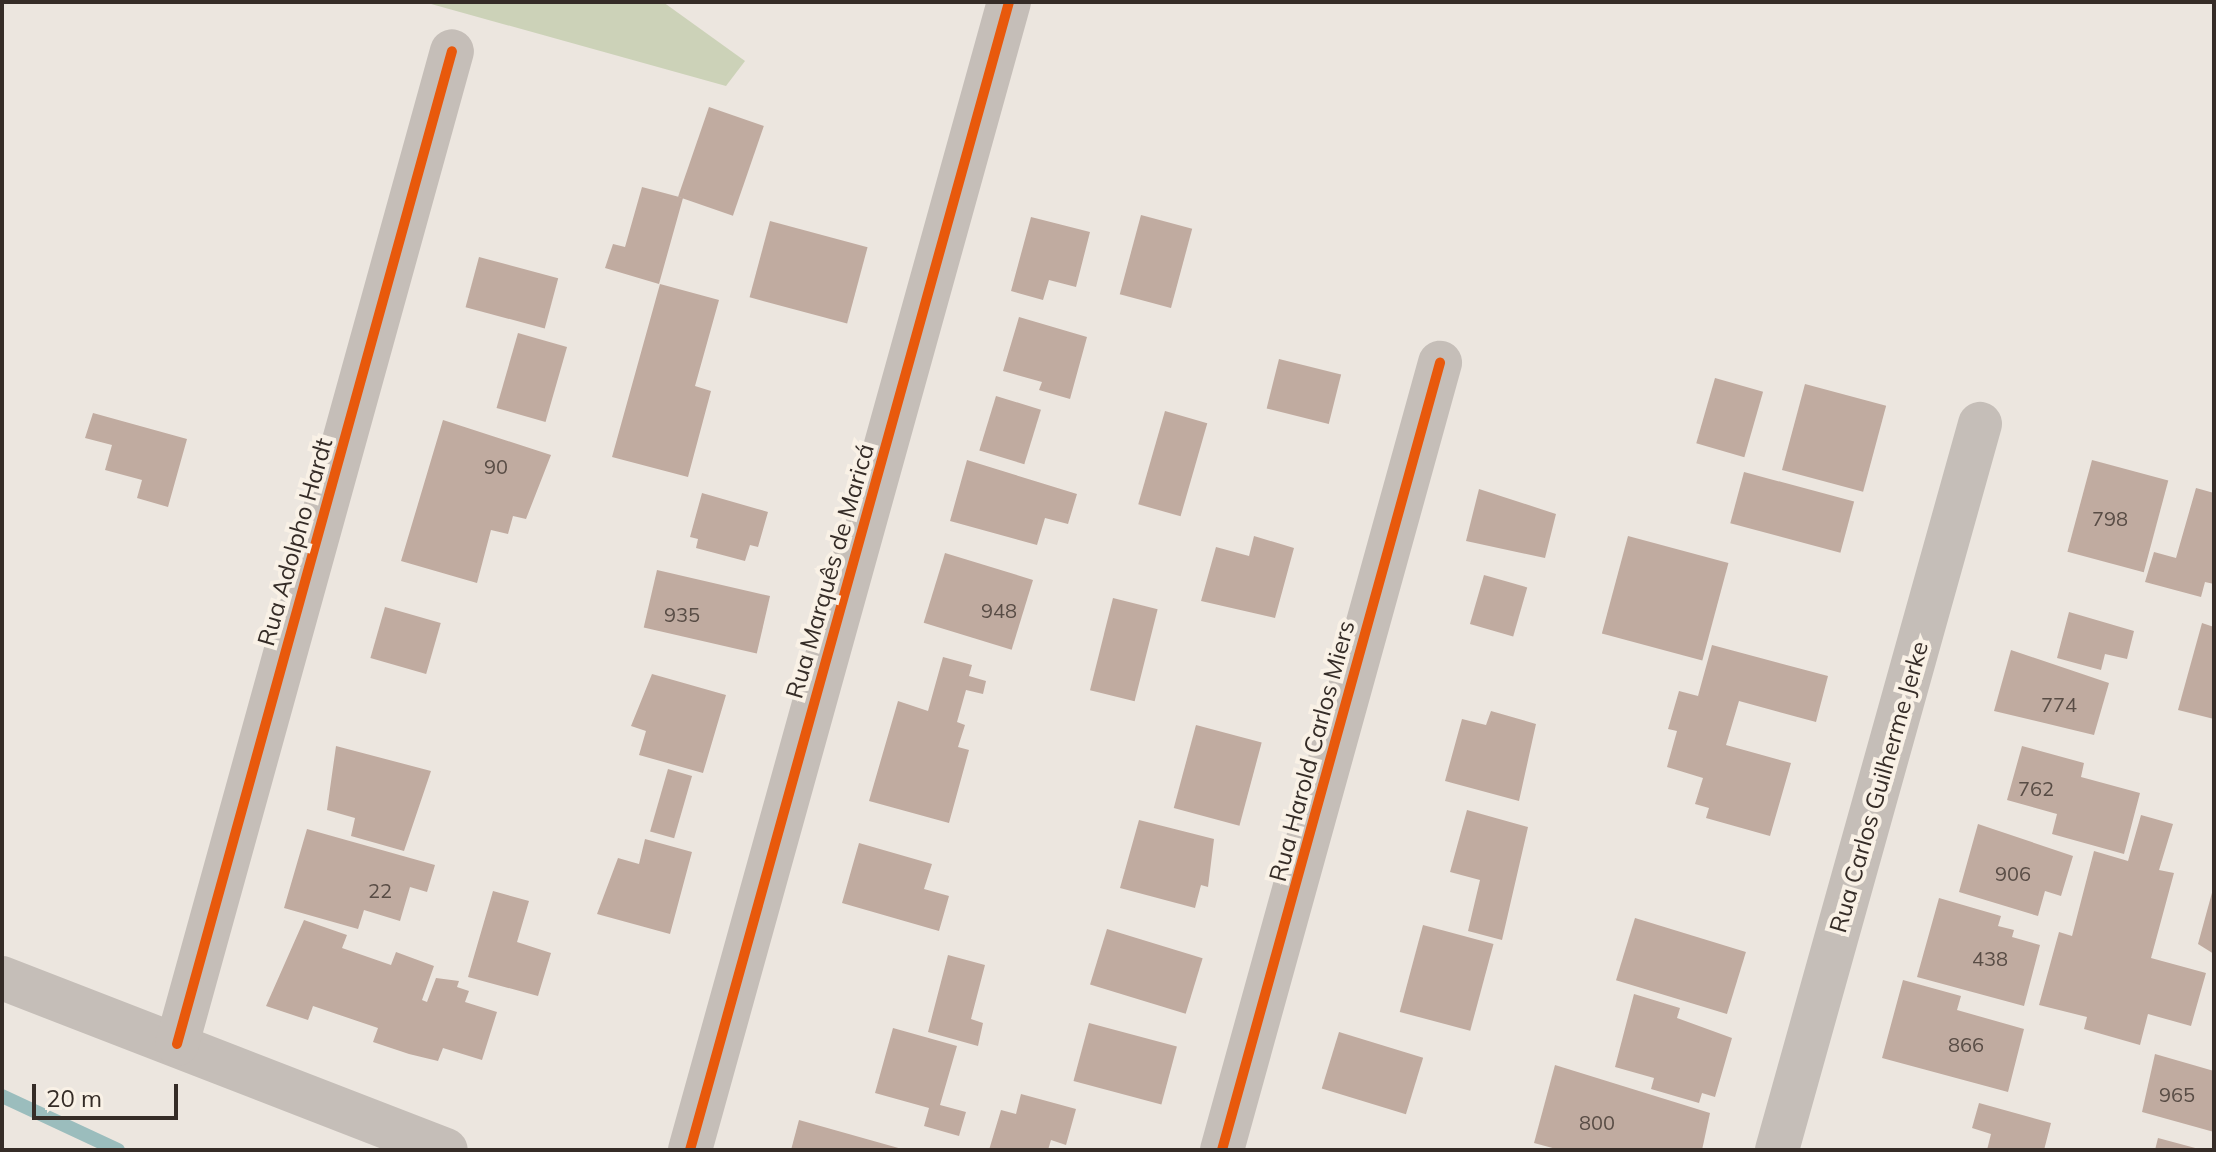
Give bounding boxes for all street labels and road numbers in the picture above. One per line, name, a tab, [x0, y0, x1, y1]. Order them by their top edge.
street label: Rua Adolpho Hardt	[252, 435, 338, 649]
street label: Rua Marquês de Maricá	[780, 440, 880, 702]
street label: Rua Harold Carlos Miers	[1263, 617, 1361, 885]
street label: Rua Carlos Guilherme Jerke	[1824, 638, 1934, 936]

